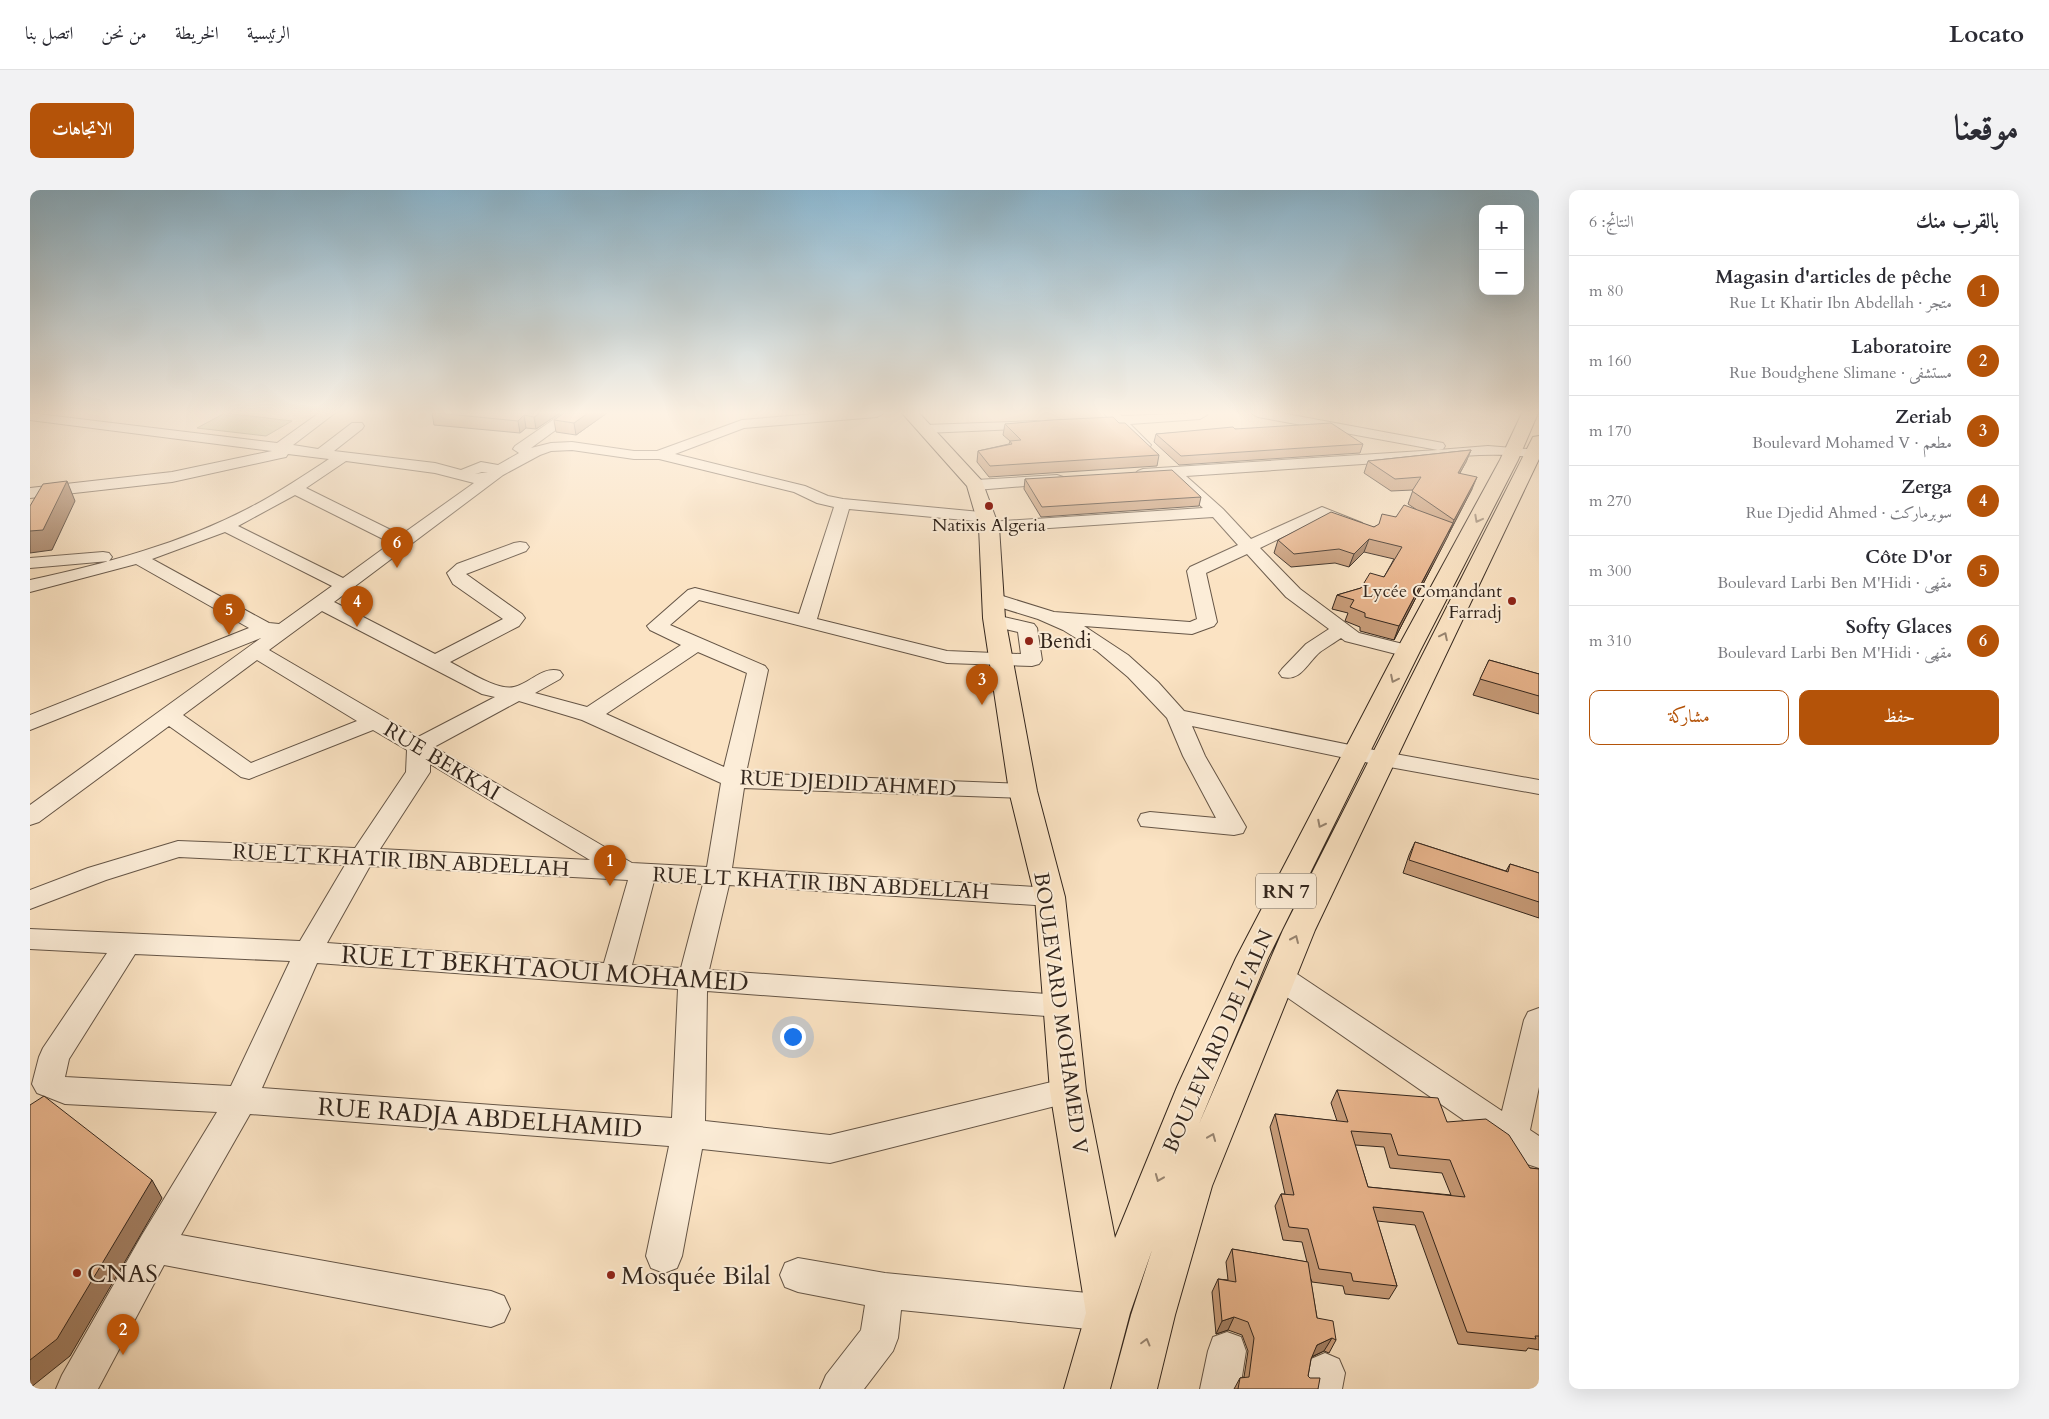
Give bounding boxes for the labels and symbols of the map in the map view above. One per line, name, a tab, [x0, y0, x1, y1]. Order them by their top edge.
marker: Natixis Algeria	[983, 500, 995, 512]
place label: Natixis Algeria	[932, 513, 1046, 538]
one-way arrow	[1474, 514, 1484, 523]
pin: 6	[381, 527, 413, 568]
place label: Lycée Comandant Farradj	[1362, 579, 1502, 625]
pin: 4	[341, 586, 373, 627]
pin: 5	[213, 594, 245, 635]
marker: Lycée Comandant Farradj	[1506, 595, 1518, 607]
place label: Bendi	[1039, 627, 1092, 656]
one-way arrow	[1438, 632, 1448, 641]
marker: Bendi	[1023, 635, 1035, 647]
pin: 3	[966, 664, 998, 705]
one-way arrow	[1390, 674, 1400, 683]
street label: RUE BEKKAI	[378, 715, 505, 808]
street label: RUE DJEDID AHMED	[739, 763, 957, 804]
one-way arrow	[1317, 819, 1327, 828]
street label: RUE LT KHATIR IBN ABDELLAH	[232, 837, 570, 884]
pin: 1	[594, 845, 626, 886]
street label: RUE LT KHATIR IBN ABDELLAH	[652, 860, 990, 907]
street label: BOULEVARD MOHAMED V	[1026, 870, 1095, 1156]
road number: RN 7	[1256, 874, 1316, 908]
street label: BOULEVARD DE L'ALN	[1156, 925, 1281, 1157]
one-way arrow	[1288, 935, 1299, 944]
street label: RUE LT BEKHTAOUI MOHAMED	[340, 938, 750, 1000]
your location	[780, 1024, 806, 1050]
street label: RUE RADJA ABDELHAMID	[317, 1090, 643, 1146]
one-way arrow	[1206, 1134, 1216, 1142]
one-way arrow	[1154, 1173, 1165, 1182]
place label: CNAS	[87, 1257, 158, 1291]
place label: Mosquée Bilal	[621, 1259, 771, 1293]
marker: CNAS	[71, 1267, 83, 1279]
marker: Mosquée Bilal	[605, 1269, 617, 1281]
pin: 2	[107, 1314, 139, 1355]
one-way arrow	[1140, 1337, 1151, 1346]

